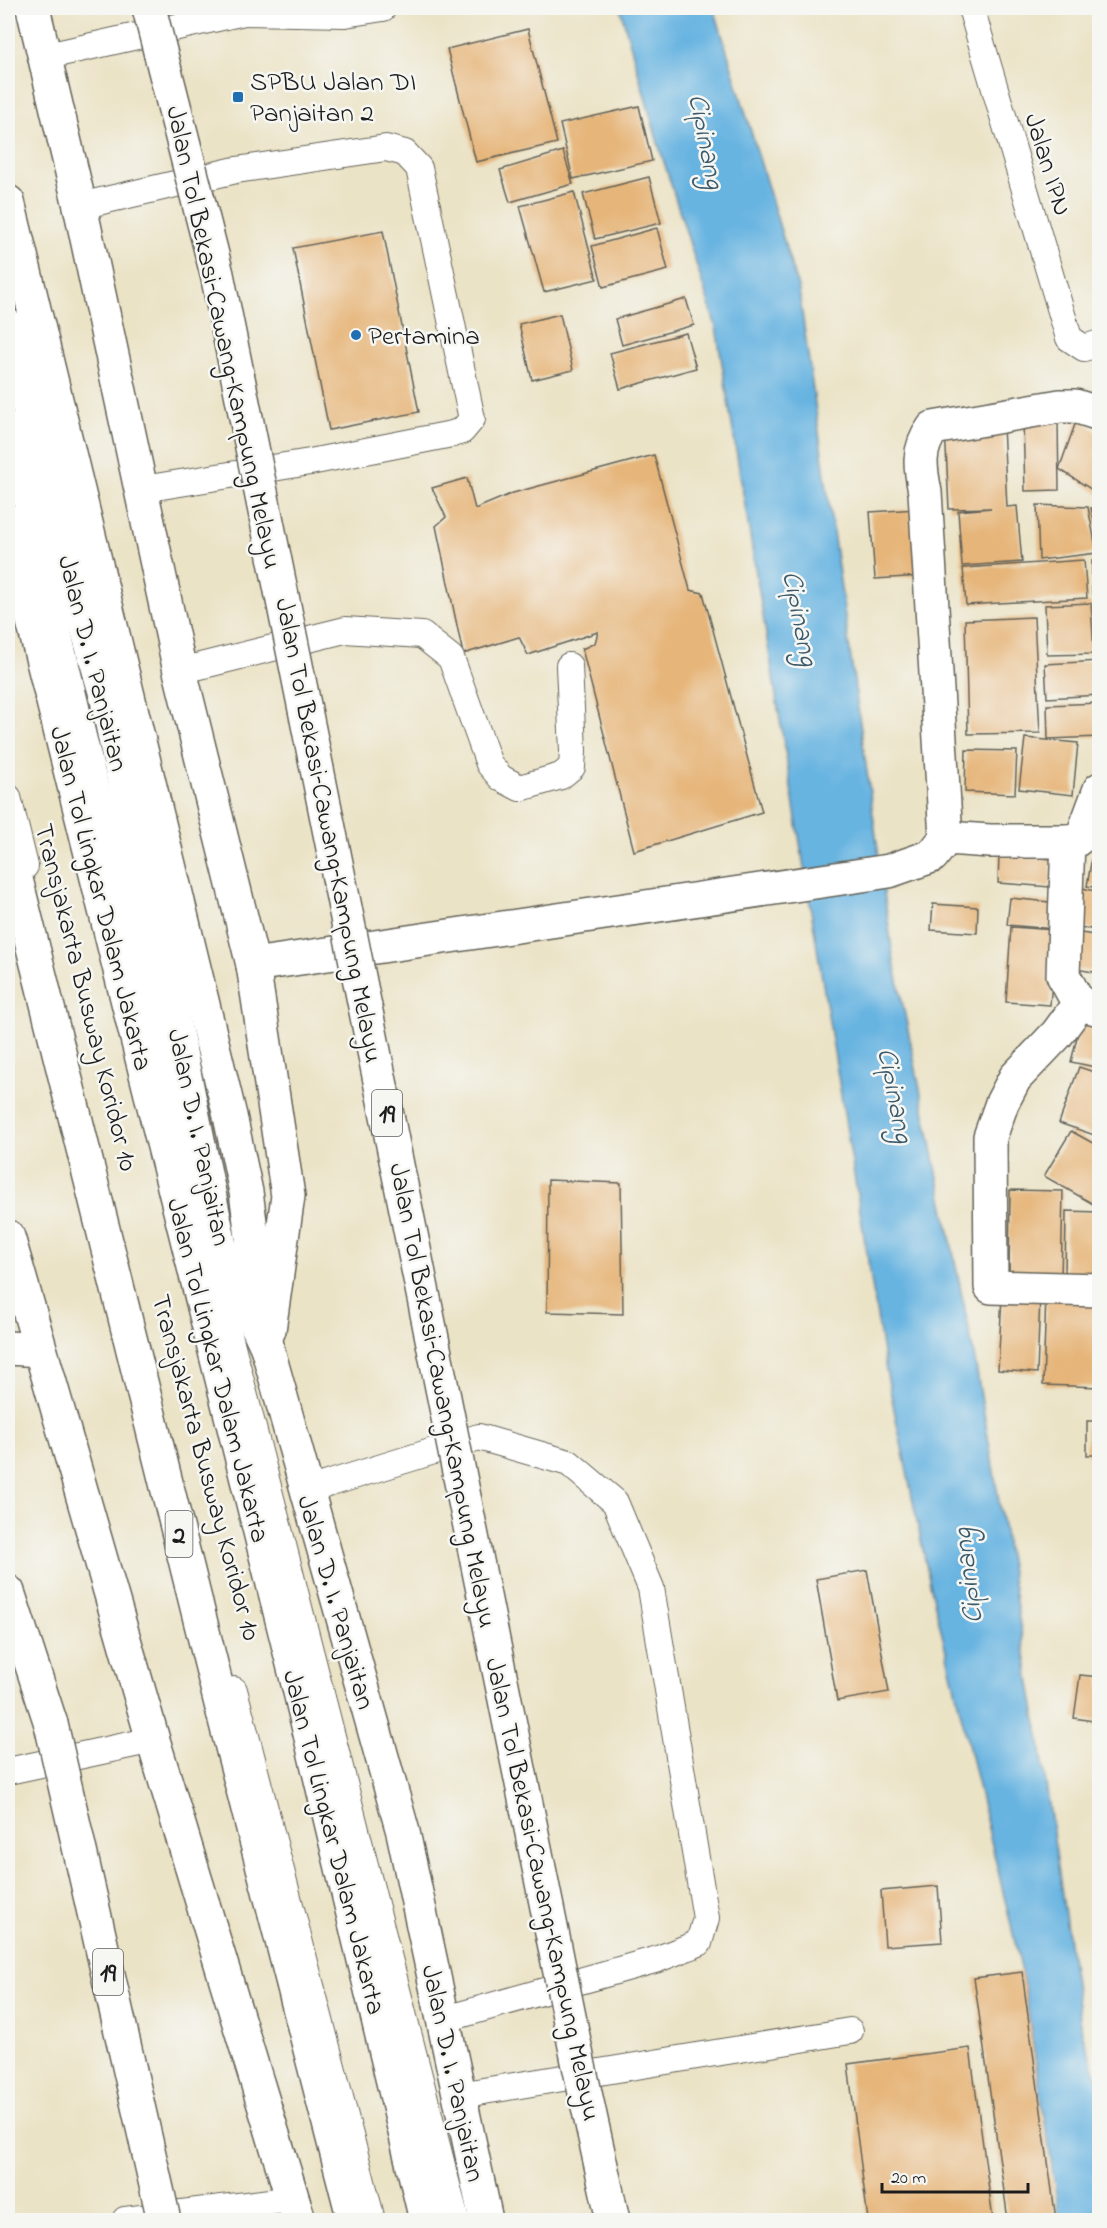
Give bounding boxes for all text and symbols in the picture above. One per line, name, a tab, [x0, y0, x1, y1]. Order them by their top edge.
place label: SPBU Jalan DI Panjaitan 2	[250, 64, 416, 134]
marker: SPBU Jalan DI Panjaitan 2	[231, 90, 245, 104]
water label: Cipinang	[675, 91, 734, 194]
street label: Jalan Tol Bekasi–Cawang–Kampung Melayu	[154, 102, 291, 573]
street label: Jalan IPN	[1013, 109, 1081, 221]
place label: Pertamina	[368, 318, 480, 357]
marker: Pertamina	[349, 328, 363, 342]
street label: Jalan D. I. Panjaitan	[46, 552, 137, 776]
water label: Cipinang	[769, 568, 828, 671]
street label: Jalan Tol Bekasi–Cawang–Kampung Melayu	[263, 595, 392, 1066]
street label: Jalan Tol Lingkar Dalam Jakarta	[38, 722, 161, 1075]
street label: Transjakarta Busway Koridor 10	[22, 820, 147, 1175]
street label: Jalan D. I. Panjaitan	[155, 1025, 240, 1250]
water label: Cipinang	[864, 1045, 923, 1148]
road number: 19	[372, 1090, 402, 1136]
street label: Jalan Tol Bekasi–Cawang–Kampung Melayu	[377, 1160, 506, 1631]
street label: Jalan Tol Lingkar Dalam Jakarta	[155, 1194, 278, 1547]
street label: Transjakarta Busway Koridor 10	[140, 1290, 270, 1645]
street label: Jalan D. I. Panjaitan	[285, 1491, 384, 1714]
road number: 2	[166, 1511, 192, 1557]
water label: Cipinang	[943, 1524, 996, 1626]
street label: Jalan Tol Bekasi–Cawang–Kampung Melayu	[473, 1654, 610, 2125]
street label: Jalan Tol Lingkar Dalam Jakarta	[271, 1666, 394, 2019]
road number: 19	[93, 1949, 123, 1995]
street label: Jalan D. I. Panjaitan	[409, 1961, 494, 2186]
scale bar	[882, 2156, 1028, 2194]
text: 20 m	[891, 2166, 926, 2192]

